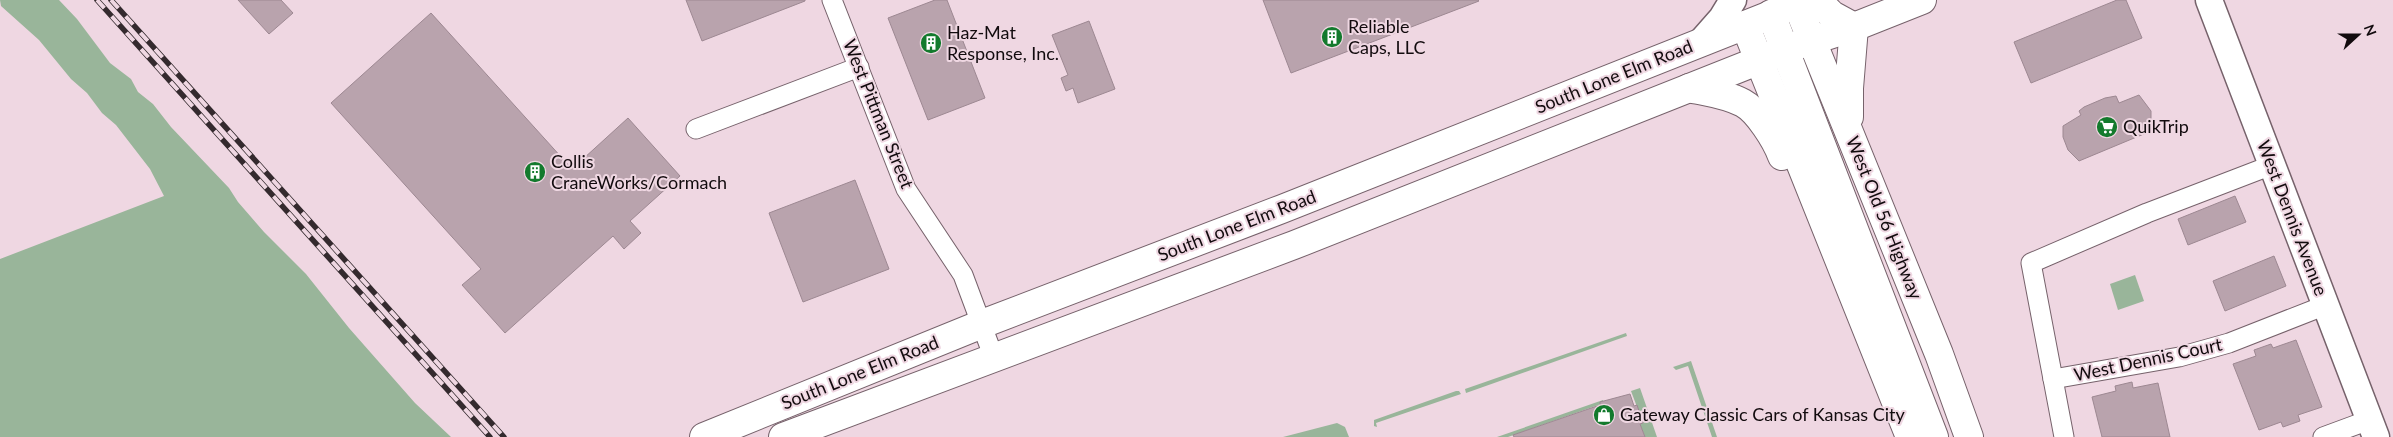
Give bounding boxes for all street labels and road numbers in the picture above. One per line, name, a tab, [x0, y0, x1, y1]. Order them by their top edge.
street label: South Lone Elm Road	[1532, 34, 1696, 118]
street label: West Pittman Street	[839, 36, 919, 192]
street label: West Old 56 Highway	[1842, 133, 1928, 303]
street label: West Dennis Avenue	[2253, 137, 2333, 299]
street label: South Lone Elm Road	[1154, 185, 1319, 265]
street label: South Lone Elm Road	[778, 330, 942, 414]
street label: West Dennis Court	[2072, 332, 2224, 385]

